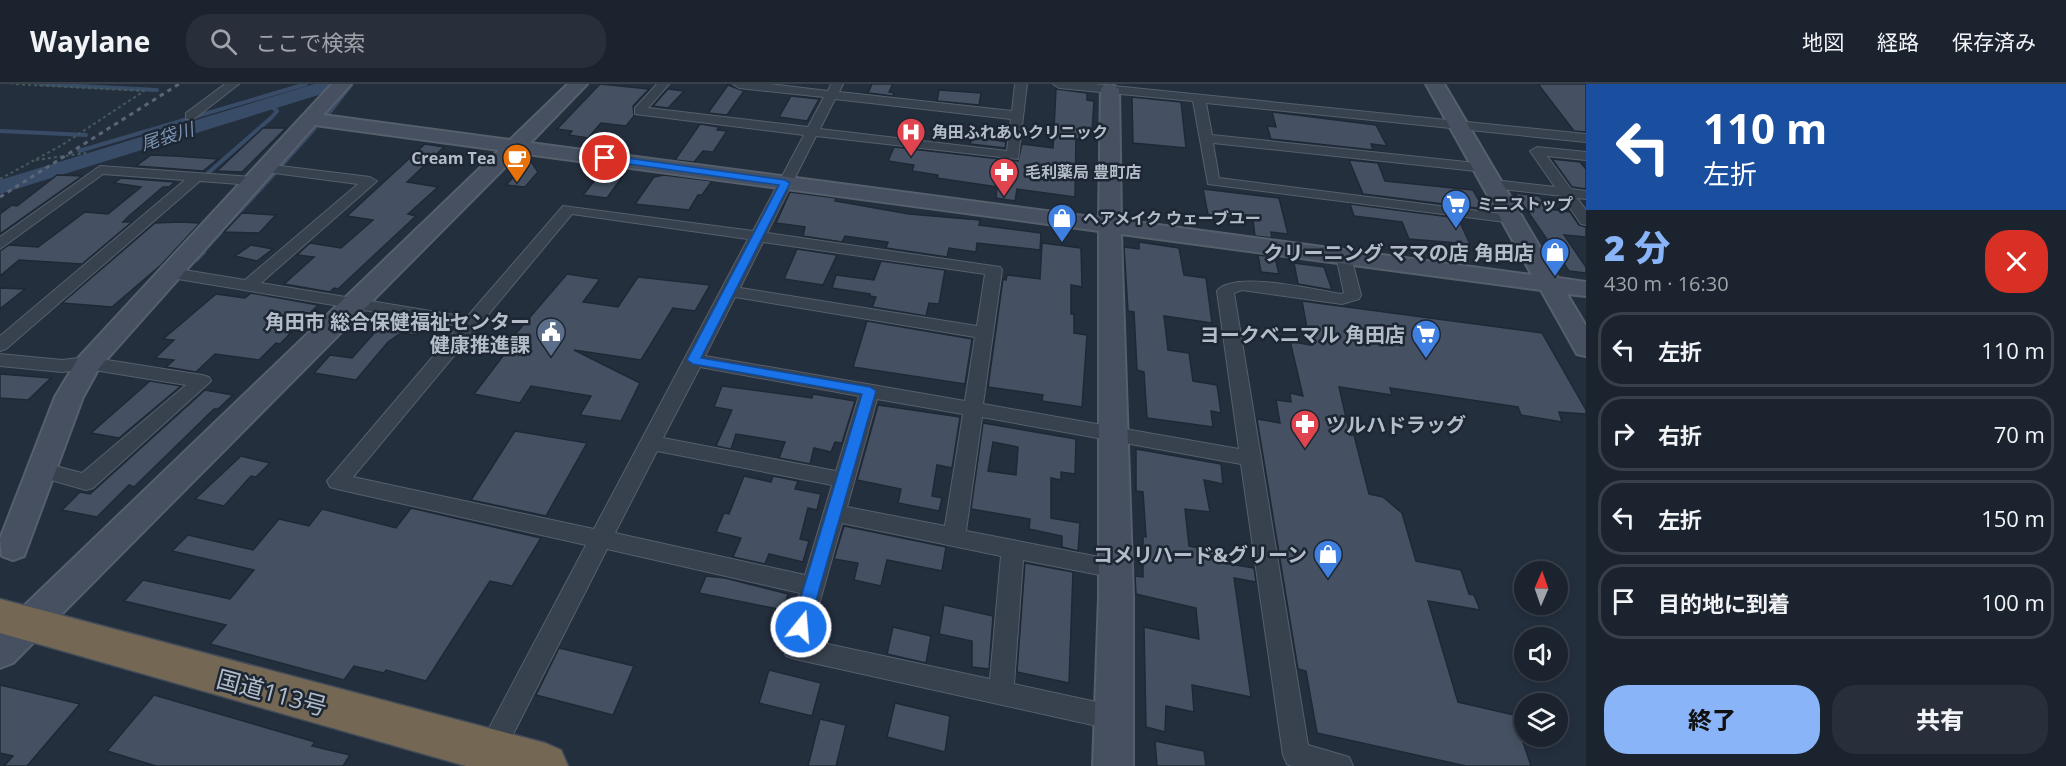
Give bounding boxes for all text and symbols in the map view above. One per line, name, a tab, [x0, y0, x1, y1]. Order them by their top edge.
search box	[186, 14, 606, 68]
text: Waylane	[30, 22, 150, 60]
icon: search	[207, 25, 240, 58]
text: ここで検索	[255, 27, 365, 57]
text: 地図	[1802, 28, 1844, 56]
text: 経路	[1877, 28, 1919, 56]
text: 保存済み	[1952, 28, 2036, 56]
text: 110 m	[1703, 99, 1827, 156]
icon: left	[1604, 108, 1682, 186]
water label: 尾袋川	[138, 116, 198, 155]
hospital icon: 角田ふれあいクリニック	[895, 116, 927, 158]
place label: 角田ふれあいクリニック	[932, 121, 1108, 143]
pin	[579, 132, 630, 183]
icon: arrive	[588, 141, 621, 174]
cafe icon: Cream Tea	[501, 142, 533, 184]
place label: Cream Tea	[411, 147, 496, 169]
text: 左折	[1703, 155, 1757, 192]
pharmacy icon: 毛利薬局 豊町店	[988, 156, 1020, 198]
place label: 毛利薬局 豊町店	[1025, 161, 1141, 183]
supermarket icon: ミニストップ	[1440, 188, 1472, 230]
place label: ミニストップ	[1477, 193, 1573, 215]
shop icon: ヘアメイク ウェーブユー	[1046, 202, 1078, 244]
place label: ヘアメイク ウェーブユー	[1083, 207, 1261, 229]
text: 2 分	[1604, 223, 1670, 272]
button: close	[1985, 230, 2048, 293]
shop icon: クリーニング ママの店 角田店	[1539, 236, 1571, 278]
place label: クリーニング ママの店 角田店	[1264, 239, 1534, 266]
text: 430 m · 16:30	[1604, 270, 1729, 297]
place label: 角田市 総合保健福祉センター 健康推進課	[265, 308, 530, 358]
public building icon: 角田市 総合保健福祉センター 健康推進課	[535, 316, 567, 358]
supermarket icon: ヨークベニマル 角田店	[1410, 318, 1442, 360]
place label: ヨークベニマル 角田店	[1200, 321, 1405, 348]
icon: left	[1607, 333, 1640, 366]
text: 110 m	[1981, 335, 2045, 365]
text: 左折	[1658, 336, 1702, 366]
pharmacy icon: ツルハドラッグ	[1289, 408, 1321, 450]
place label: ツルハドラッグ	[1326, 411, 1466, 438]
icon: right	[1607, 417, 1640, 450]
text: 70 m	[1994, 419, 2045, 449]
text: 右折	[1658, 420, 1702, 450]
icon: left	[1607, 501, 1640, 534]
text: 150 m	[1981, 503, 2045, 533]
text: 左折	[1658, 504, 1702, 534]
shop icon: コメリハード&グリーン	[1312, 538, 1344, 580]
place label: コメリハード&グリーン	[1093, 541, 1307, 568]
north arrow	[1514, 561, 1568, 615]
map controls	[1514, 561, 1568, 747]
icon: arrive	[1607, 585, 1640, 618]
text: 100 m	[1981, 587, 2045, 617]
text: 目的地に到着	[1658, 588, 1790, 618]
position arrow	[769, 595, 833, 659]
button: sound	[1514, 627, 1568, 681]
street label: 国道113号	[213, 661, 331, 723]
button: 終了	[1604, 685, 1820, 754]
button: 共有	[1832, 685, 2048, 754]
button: layers	[1514, 693, 1568, 747]

